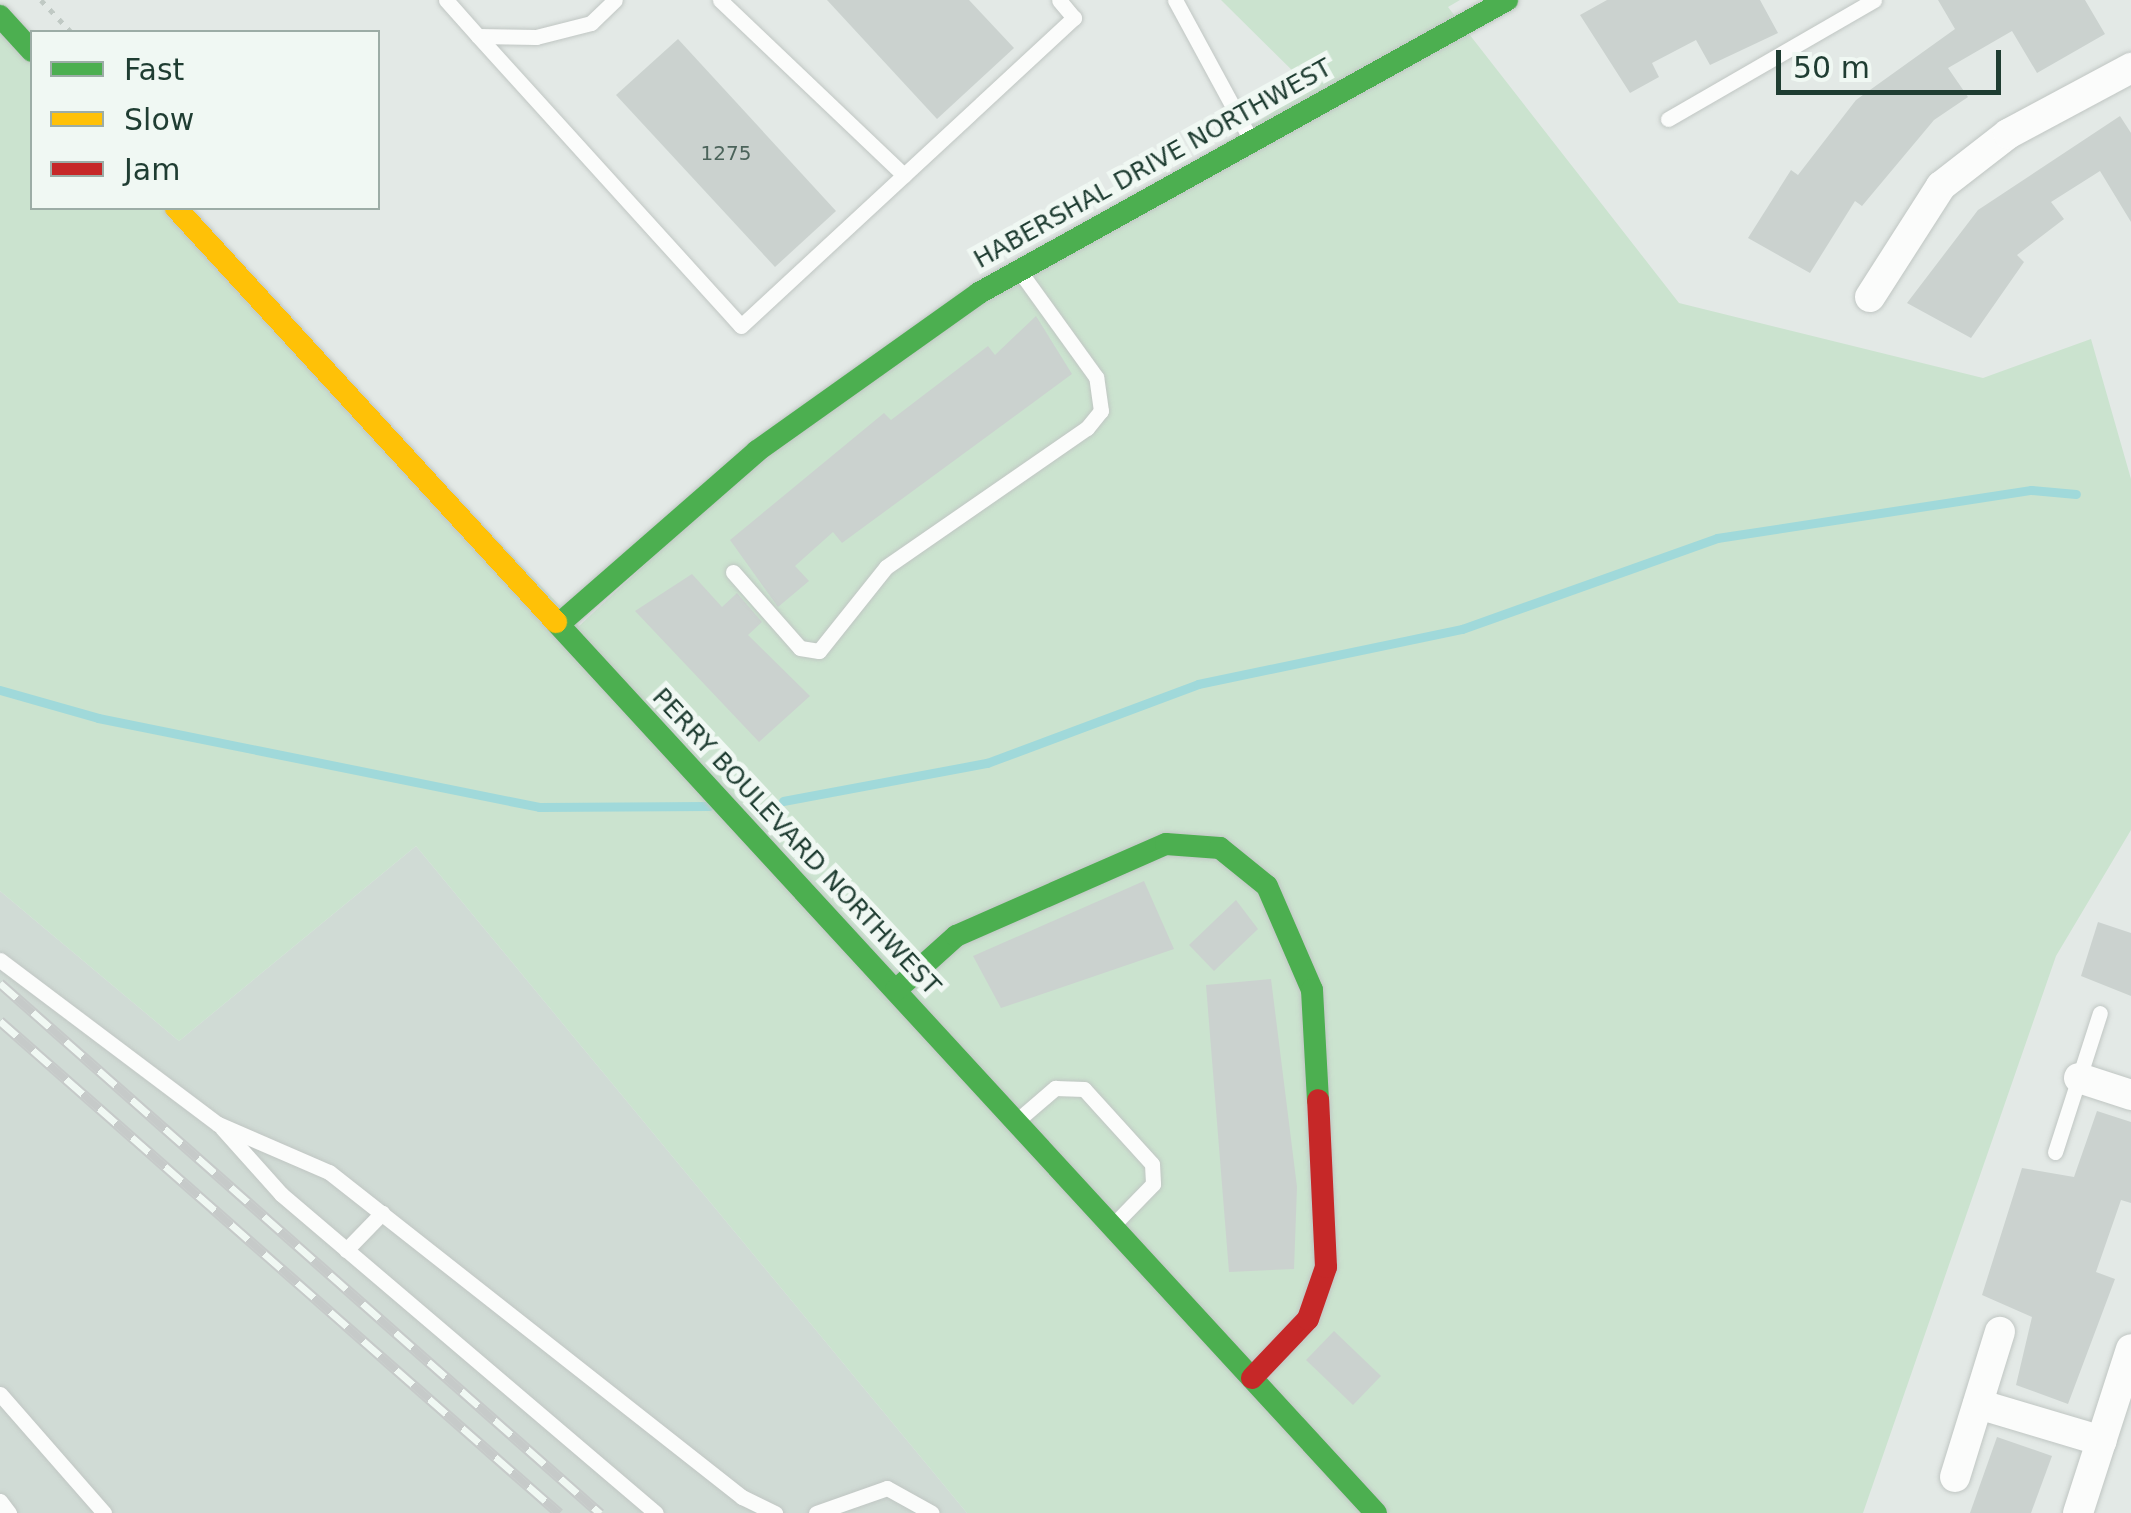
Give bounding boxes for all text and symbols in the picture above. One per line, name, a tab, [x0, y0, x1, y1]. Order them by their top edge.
legend	[30, 30, 380, 210]
scale bar	[1781, 30, 2006, 92]
text: 50 m	[1793, 50, 1870, 85]
text: Fast	[124, 52, 184, 87]
street label: HABERSHAL DRIVE NORTHWEST	[969, 53, 1337, 275]
text: Slow	[124, 102, 194, 137]
house number: 1275	[701, 141, 751, 165]
text: Jam	[124, 152, 180, 187]
street label: PERRY BOULEVARD NORTHWEST	[646, 682, 946, 1002]

